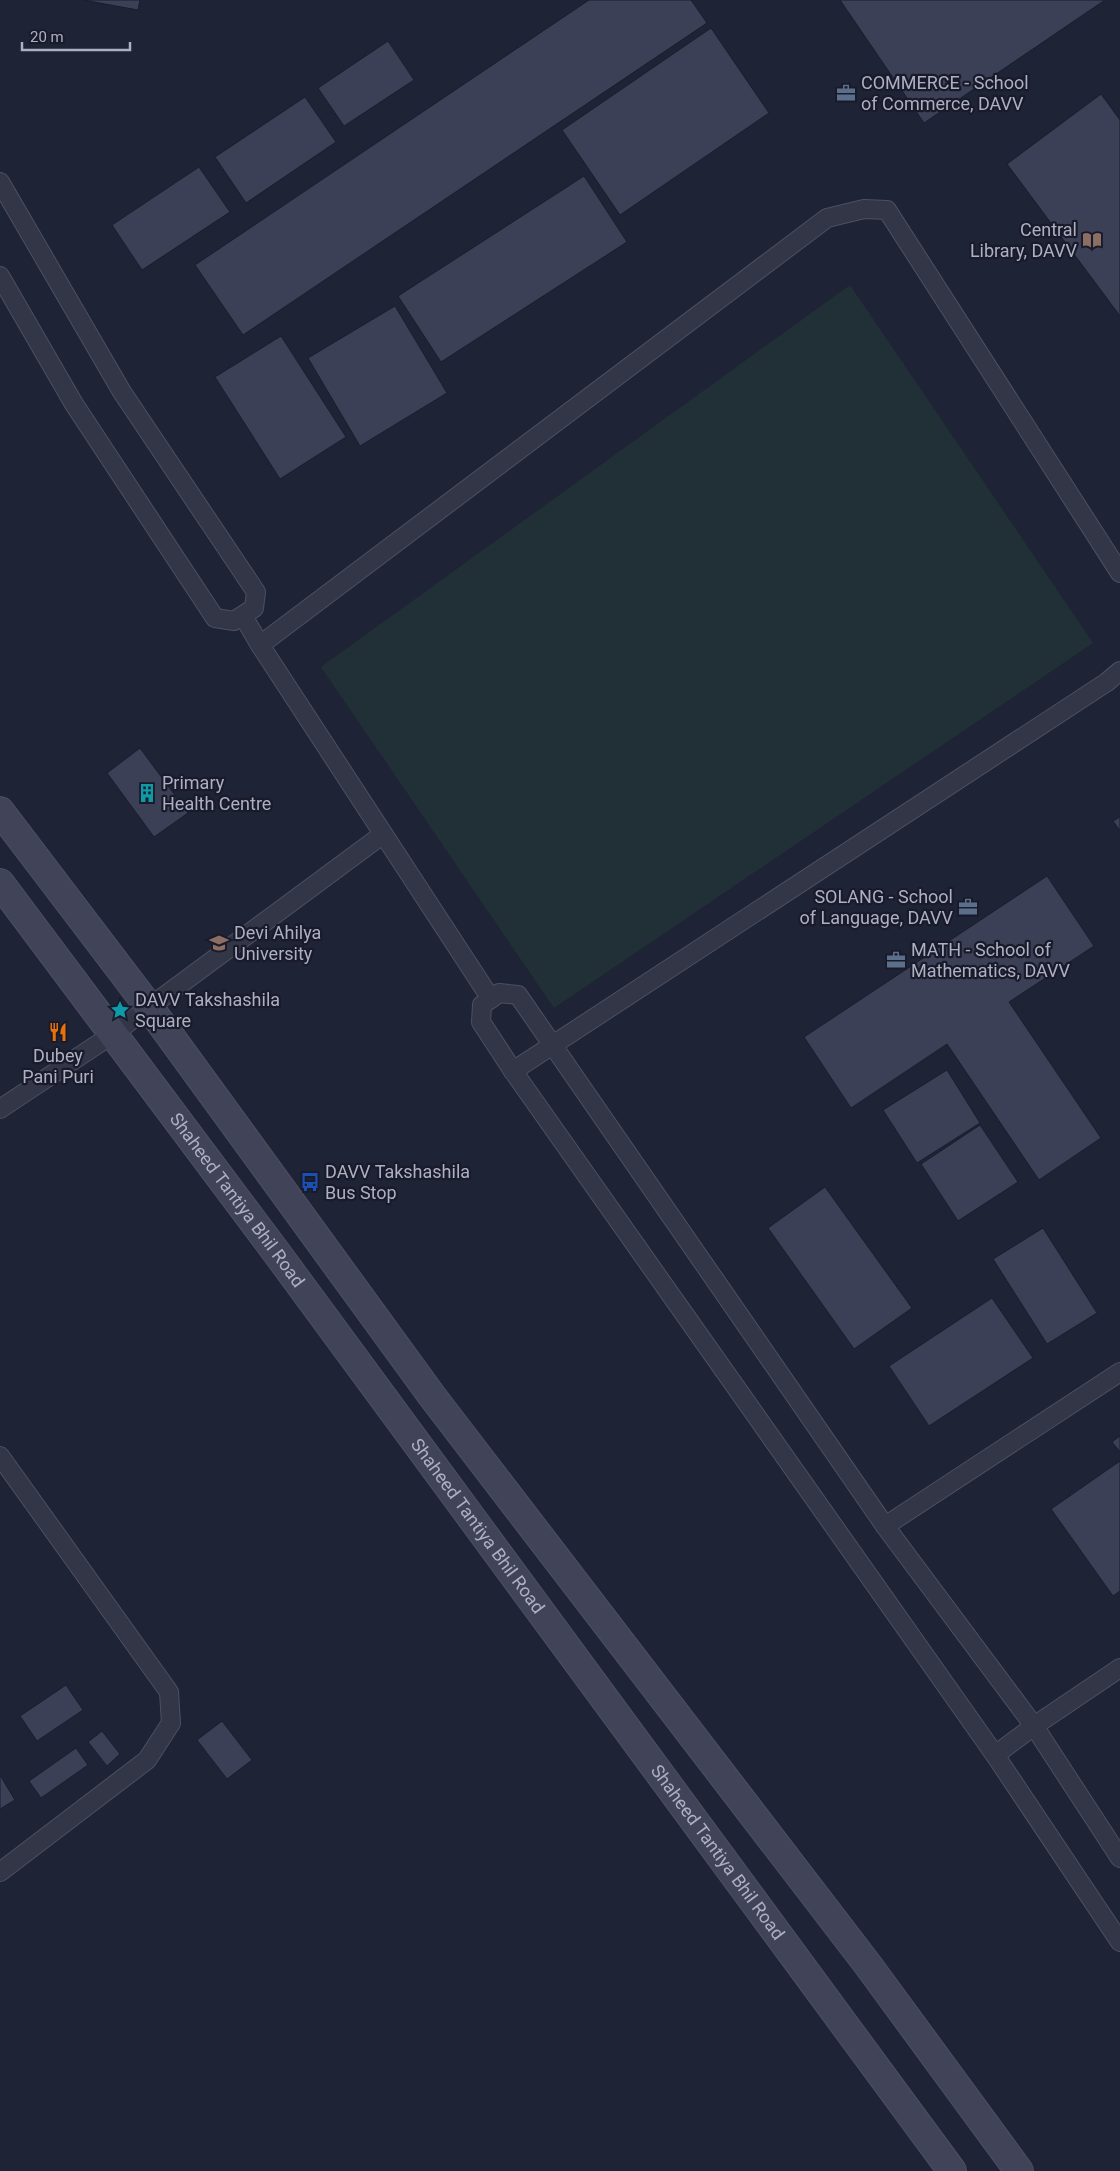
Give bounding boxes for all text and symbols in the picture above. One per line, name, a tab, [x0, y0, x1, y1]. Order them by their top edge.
scale bar	[22, 20, 130, 52]
text: 20 m	[30, 28, 64, 46]
place label: COMMERCE - School of Commerce, DAVV	[861, 72, 1029, 114]
office icon: COMMERCE - School of Commerce, DAVV	[835, 82, 857, 104]
place label: Central Library, DAVV	[970, 219, 1078, 261]
library icon: Central Library, DAVV	[1081, 229, 1103, 251]
place label: Primary Health Centre	[162, 772, 271, 814]
building icon: Primary Health Centre	[136, 782, 158, 804]
place label: SOLANG - School of Language, DAVV	[800, 886, 954, 928]
office icon: SOLANG - School of Language, DAVV	[957, 896, 979, 918]
place label: Devi Ahilya University	[234, 922, 321, 964]
school or university icon: Devi Ahilya University	[208, 932, 230, 954]
place label: MATH - School of Mathematics, DAVV	[911, 939, 1070, 981]
office icon: MATH - School of Mathematics, DAVV	[885, 949, 907, 971]
place label: DAVV Takshashila Square	[135, 989, 280, 1031]
place icon: DAVV Takshashila Square	[109, 999, 131, 1021]
restaurant icon: Dubey Pani Puri	[47, 1021, 69, 1043]
place label: Dubey Pani Puri	[22, 1045, 94, 1087]
street label: Shaheed Tantiya Bhil Road	[166, 1109, 309, 1291]
place label: DAVV Takshashila Bus Stop	[325, 1161, 470, 1203]
bus stop icon: DAVV Takshashila Bus Stop	[299, 1171, 321, 1193]
street label: Shaheed Tantiya Bhil Road	[407, 1434, 549, 1617]
street label: Shaheed Tantiya Bhil Road	[647, 1760, 789, 1944]

